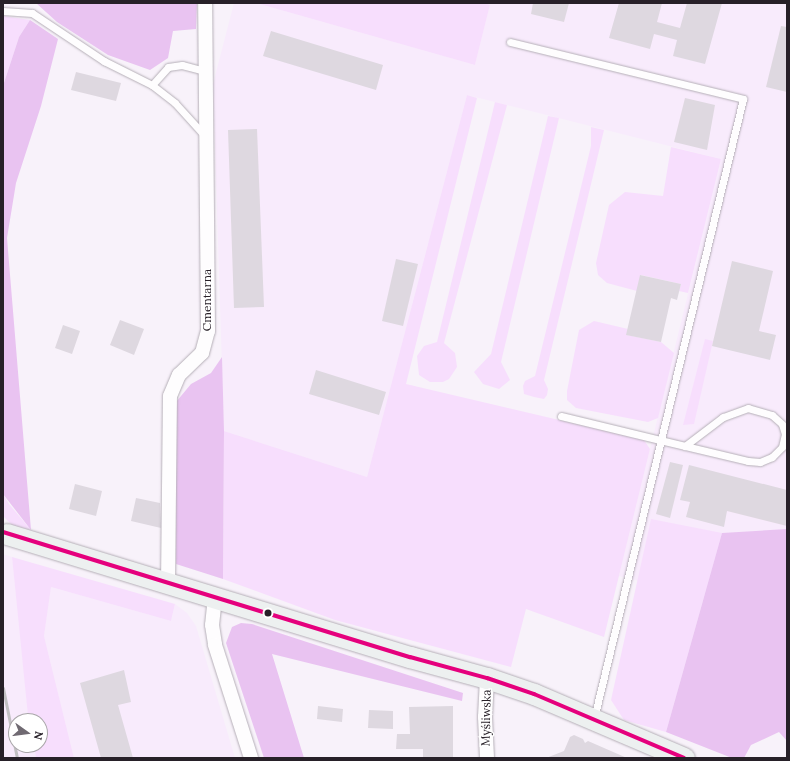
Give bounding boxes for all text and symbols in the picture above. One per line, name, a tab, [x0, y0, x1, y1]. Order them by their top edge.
street label: Cmentarna	[200, 269, 214, 331]
unlabelled marker	[263, 608, 273, 618]
street label: Myśliwska	[478, 689, 494, 747]
north arrow	[8, 713, 48, 753]
text: N	[31, 730, 46, 741]

